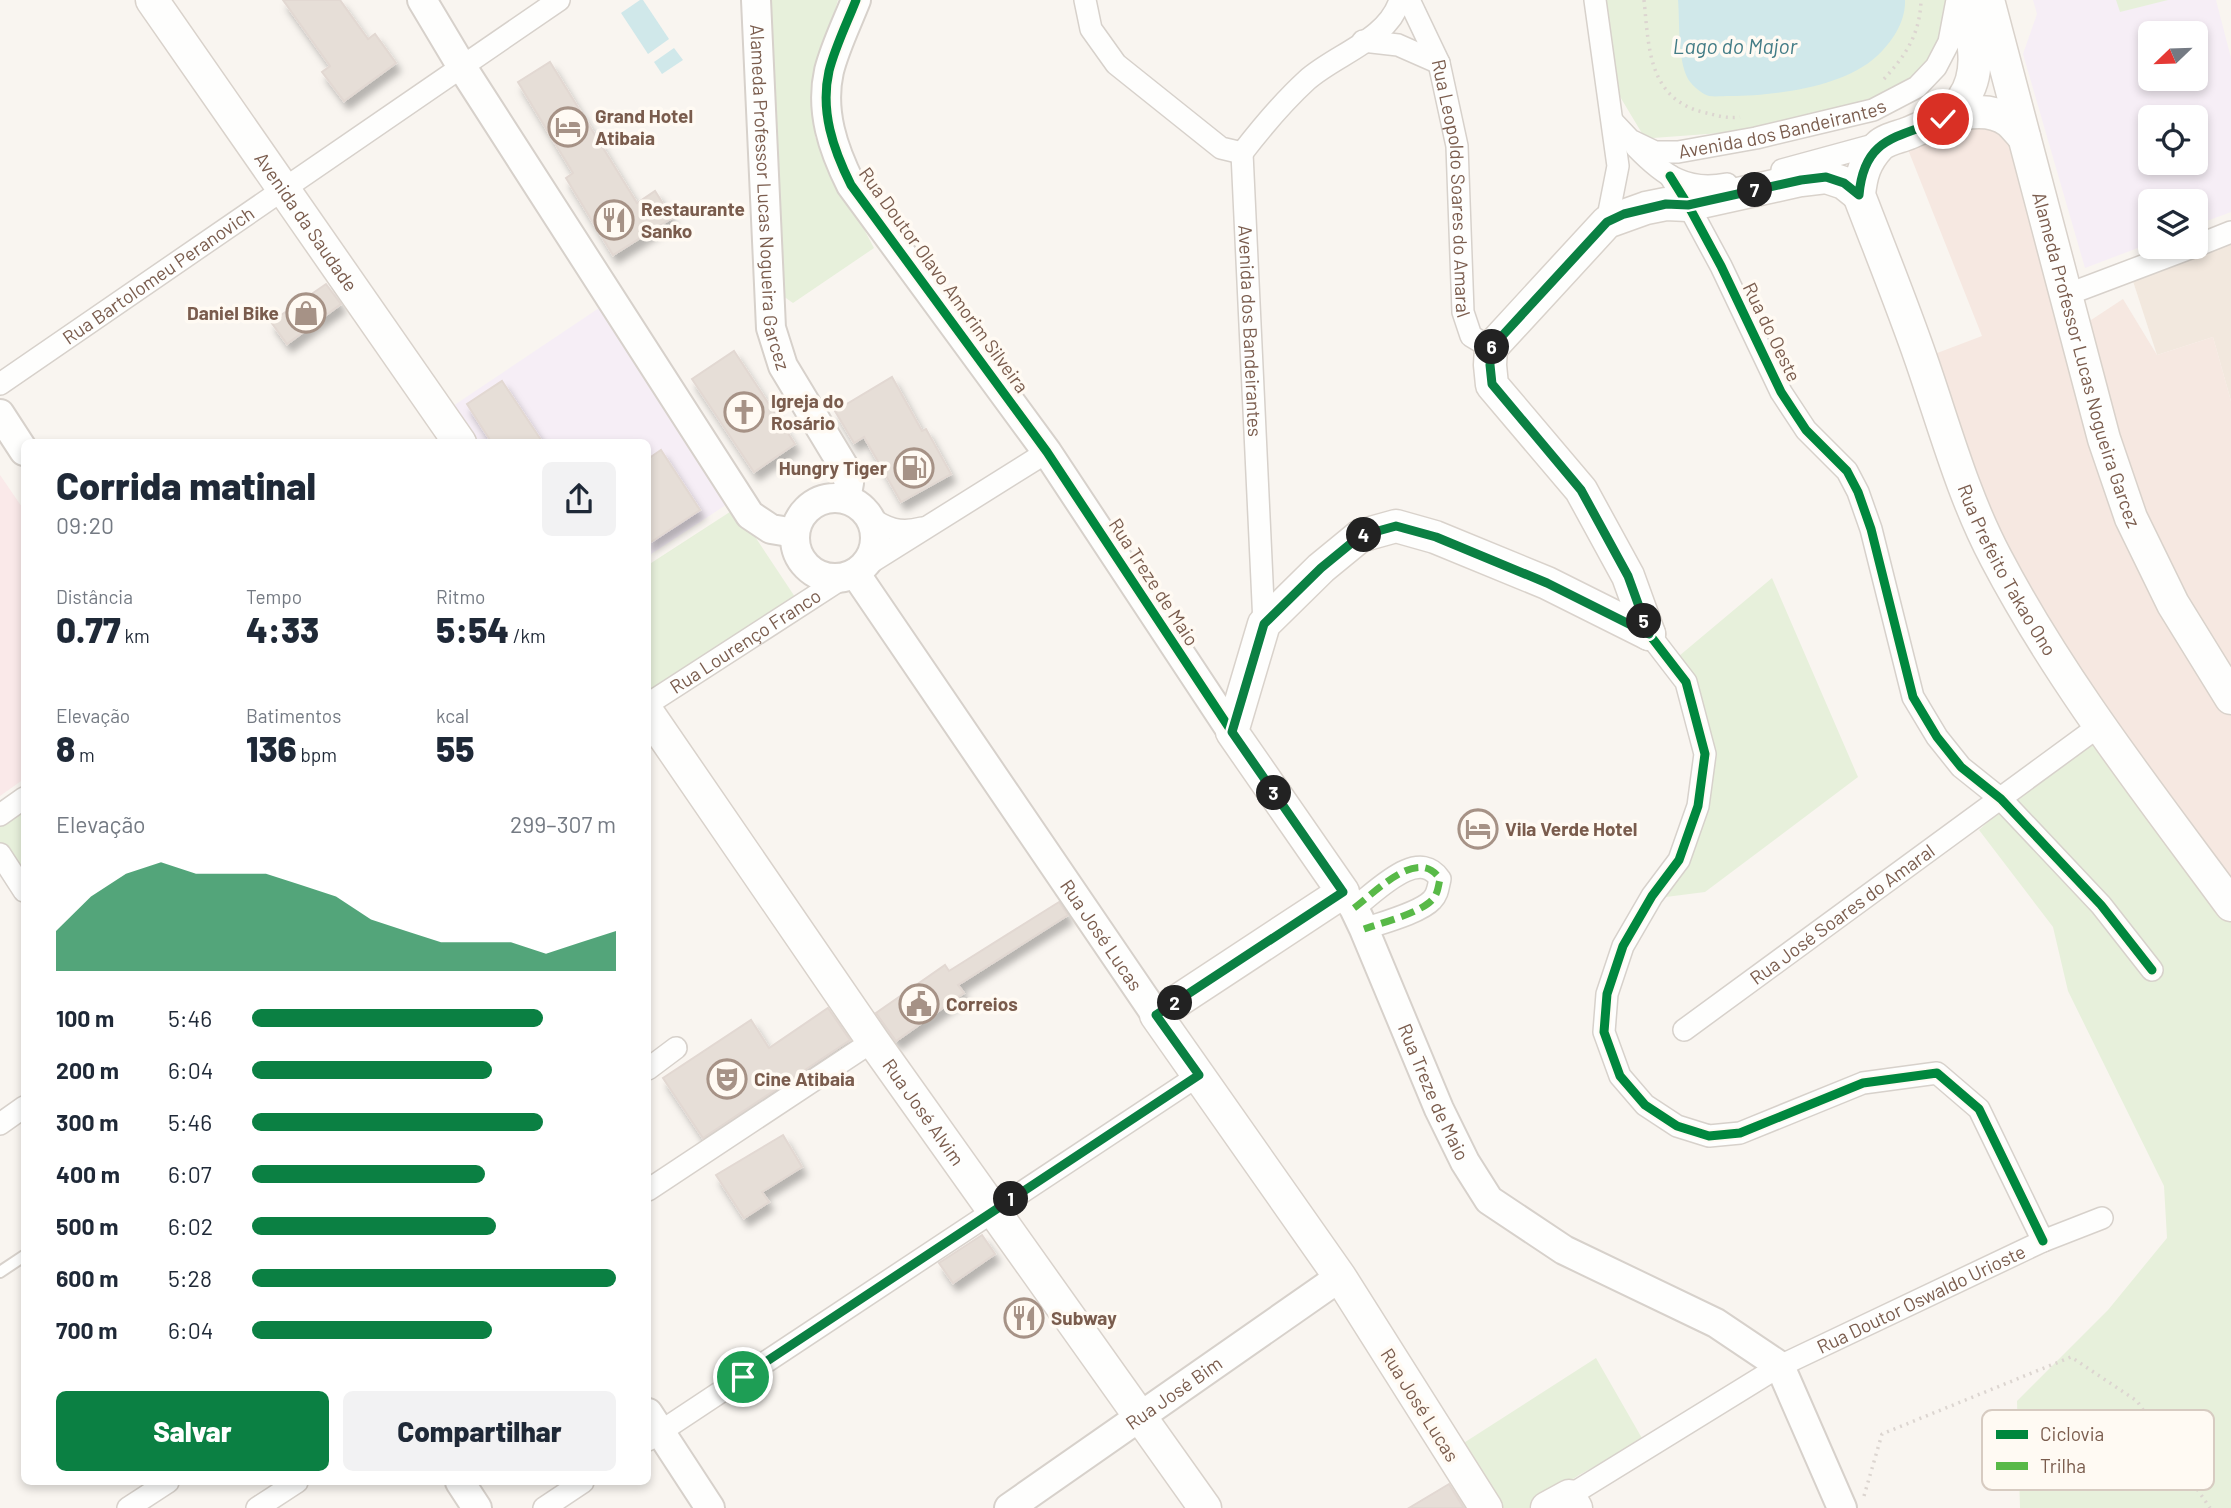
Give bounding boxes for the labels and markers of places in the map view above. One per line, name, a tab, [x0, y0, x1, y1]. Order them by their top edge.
pin	[1913, 89, 1973, 149]
place label: Grand Hotel Atibaia	[595, 104, 693, 149]
hotel icon: Grand Hotel Atibaia	[547, 106, 589, 148]
pin: 7	[1738, 172, 1772, 208]
place label: Restaurante Sanko	[641, 197, 745, 242]
restaurant icon: Restaurante Sanko	[593, 199, 635, 241]
shop icon: Daniel Bike	[285, 292, 327, 334]
place label: Daniel Bike	[187, 301, 279, 324]
pin: 6	[1474, 330, 1510, 364]
place label: Igreja do Rosário	[771, 389, 844, 434]
church icon: Igreja do Rosário	[723, 391, 765, 433]
fuel station icon: Hungry Tiger	[893, 447, 935, 489]
place label: Hungry Tiger	[779, 456, 888, 479]
pin: 4	[1346, 518, 1382, 552]
pin: 5	[1626, 604, 1662, 638]
pin: 3	[1256, 776, 1292, 810]
hotel icon: Vila Verde Hotel	[1457, 808, 1499, 850]
place label: Vila Verde Hotel	[1505, 817, 1637, 840]
public building icon: Correios	[898, 983, 940, 1025]
pin: 2	[1158, 986, 1192, 1020]
place label: Correios	[946, 992, 1018, 1015]
theatre icon: Cine Atibaia	[706, 1058, 748, 1100]
place label: Cine Atibaia	[754, 1067, 855, 1090]
pin: 1	[993, 1182, 1028, 1216]
restaurant icon: Subway	[1003, 1297, 1045, 1339]
place label: Subway	[1051, 1306, 1117, 1329]
pin	[713, 1347, 773, 1407]

